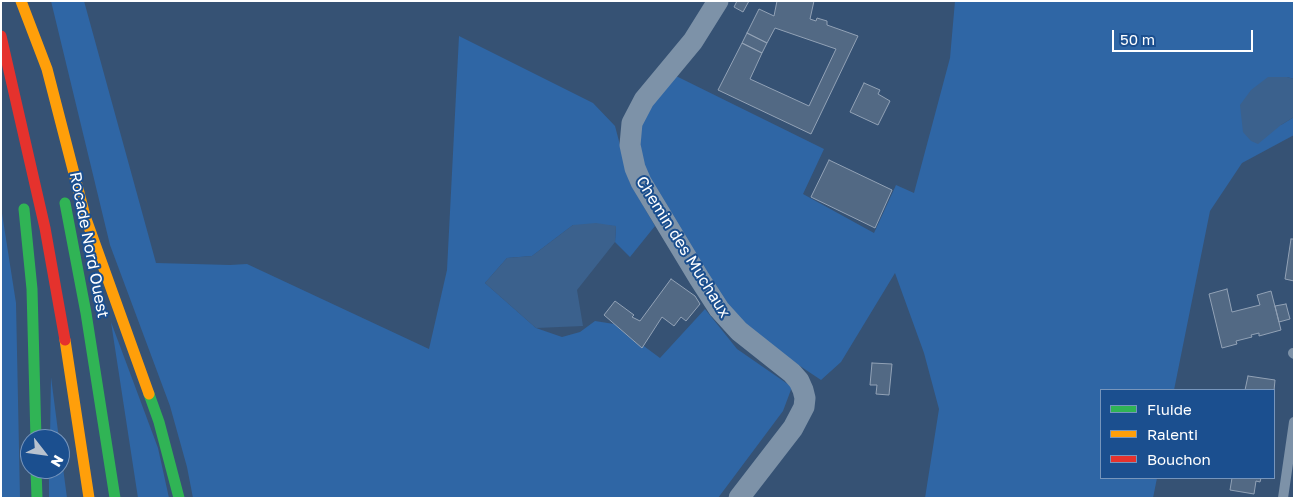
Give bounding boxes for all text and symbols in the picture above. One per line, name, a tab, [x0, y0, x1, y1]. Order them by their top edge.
scale bar	[1115, 20, 1256, 52]
text: 50 m	[1120, 30, 1155, 48]
street label: Rocade Nord Ouest	[65, 170, 113, 320]
street label: Chemin des Muchaux	[632, 173, 734, 321]
legend	[1100, 389, 1275, 479]
text: Fluide	[1147, 400, 1192, 418]
text: Ralenti	[1147, 425, 1198, 443]
north arrow	[20, 429, 70, 479]
text: Bouchon	[1147, 450, 1211, 468]
text: N	[48, 452, 68, 470]

